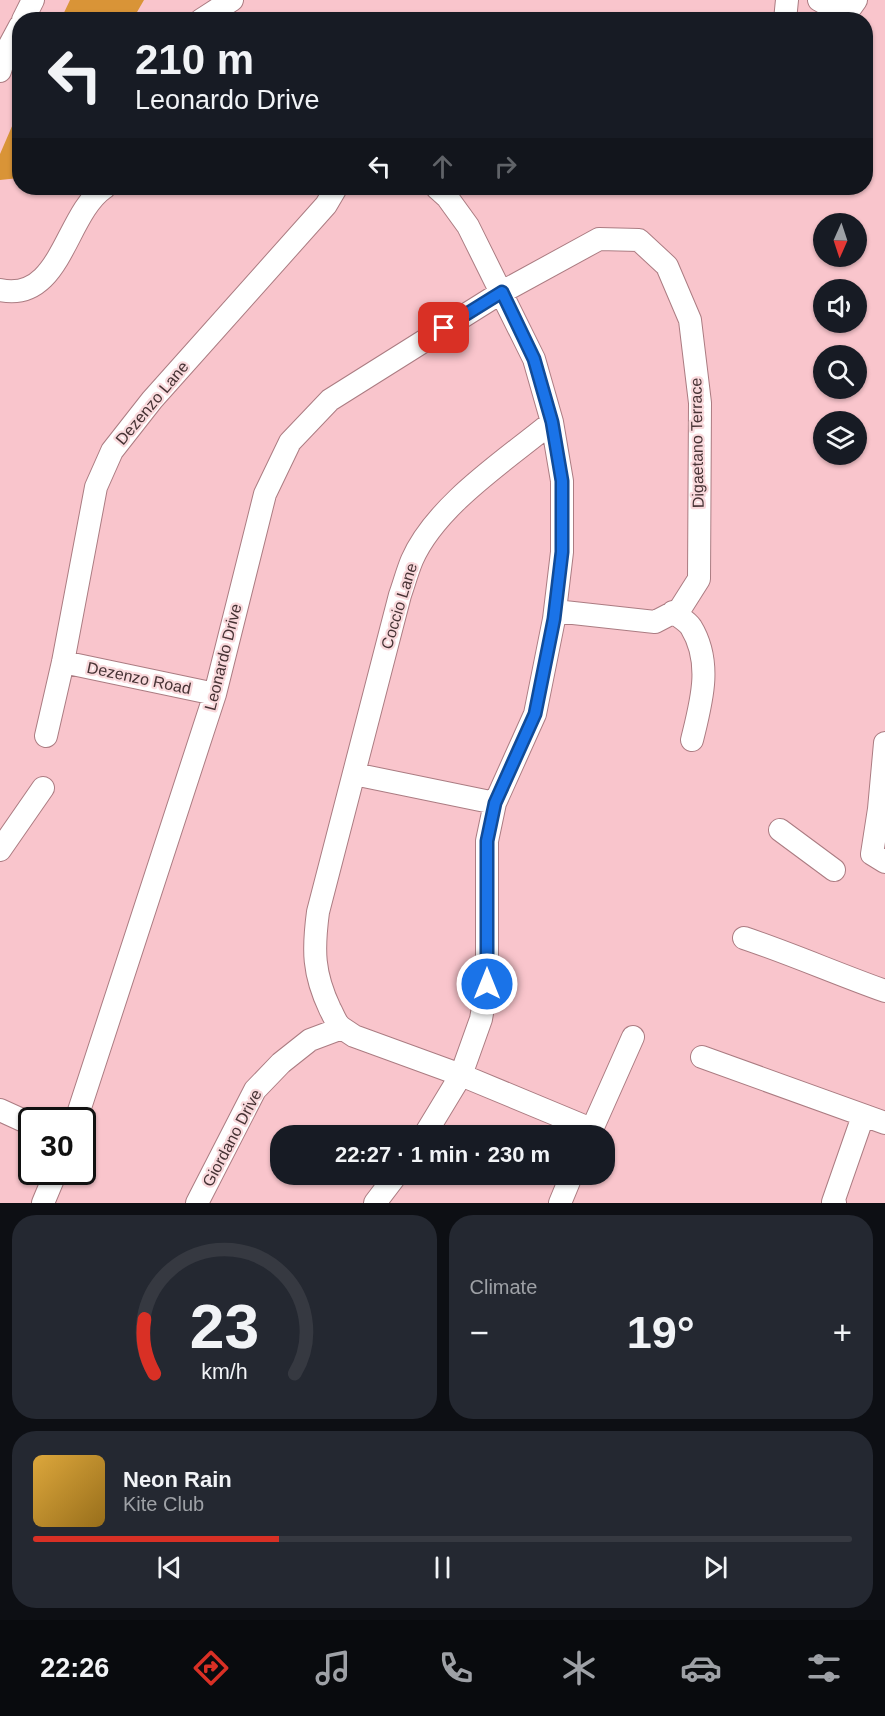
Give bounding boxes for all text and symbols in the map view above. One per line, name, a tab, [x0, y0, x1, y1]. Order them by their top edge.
icon: left	[36, 36, 114, 114]
text: 210 m	[135, 36, 254, 83]
text: Leonardo Drive	[135, 85, 320, 115]
icon: left	[363, 150, 396, 183]
icon: ahead	[426, 150, 459, 183]
icon: right	[489, 150, 522, 183]
north arrow	[813, 213, 867, 267]
map controls	[813, 213, 867, 465]
button: sound	[813, 279, 867, 333]
pin	[418, 302, 469, 353]
icon: arrive	[427, 311, 460, 344]
button: search	[813, 345, 867, 399]
street label: Dezenzo Lane	[112, 358, 192, 448]
street label: Digaetano Terrace	[687, 378, 707, 508]
button: layers	[813, 411, 867, 465]
street label: Coccio Lane	[378, 561, 420, 651]
street label: Leonardo Drive	[202, 602, 245, 712]
street label: Dezenzo Road	[85, 659, 193, 697]
position arrow	[455, 952, 519, 1016]
street label: Giordano Drive	[199, 1086, 265, 1189]
speed limit sign: 30	[18, 1107, 96, 1185]
text: 22:27 · 1 min · 230 m	[335, 1142, 550, 1167]
text: Climate	[470, 1276, 537, 1298]
text: 23	[190, 1292, 259, 1361]
text: 19°	[627, 1307, 695, 1358]
text: −	[470, 1314, 489, 1351]
text: +	[833, 1314, 852, 1351]
text: km/h	[201, 1360, 247, 1384]
text: Neon Rain	[123, 1467, 232, 1492]
text: Kite Club	[123, 1493, 204, 1515]
icon: previous	[153, 1551, 186, 1584]
icon: pause	[426, 1551, 459, 1584]
icon: next	[699, 1551, 732, 1584]
icon: directions	[190, 1647, 232, 1689]
icon: music	[312, 1647, 354, 1689]
icon: phone	[435, 1647, 477, 1689]
icon: climate	[558, 1647, 600, 1689]
icon: car	[680, 1647, 722, 1689]
icon: filters	[803, 1647, 845, 1689]
text: 22:26	[40, 1653, 109, 1683]

